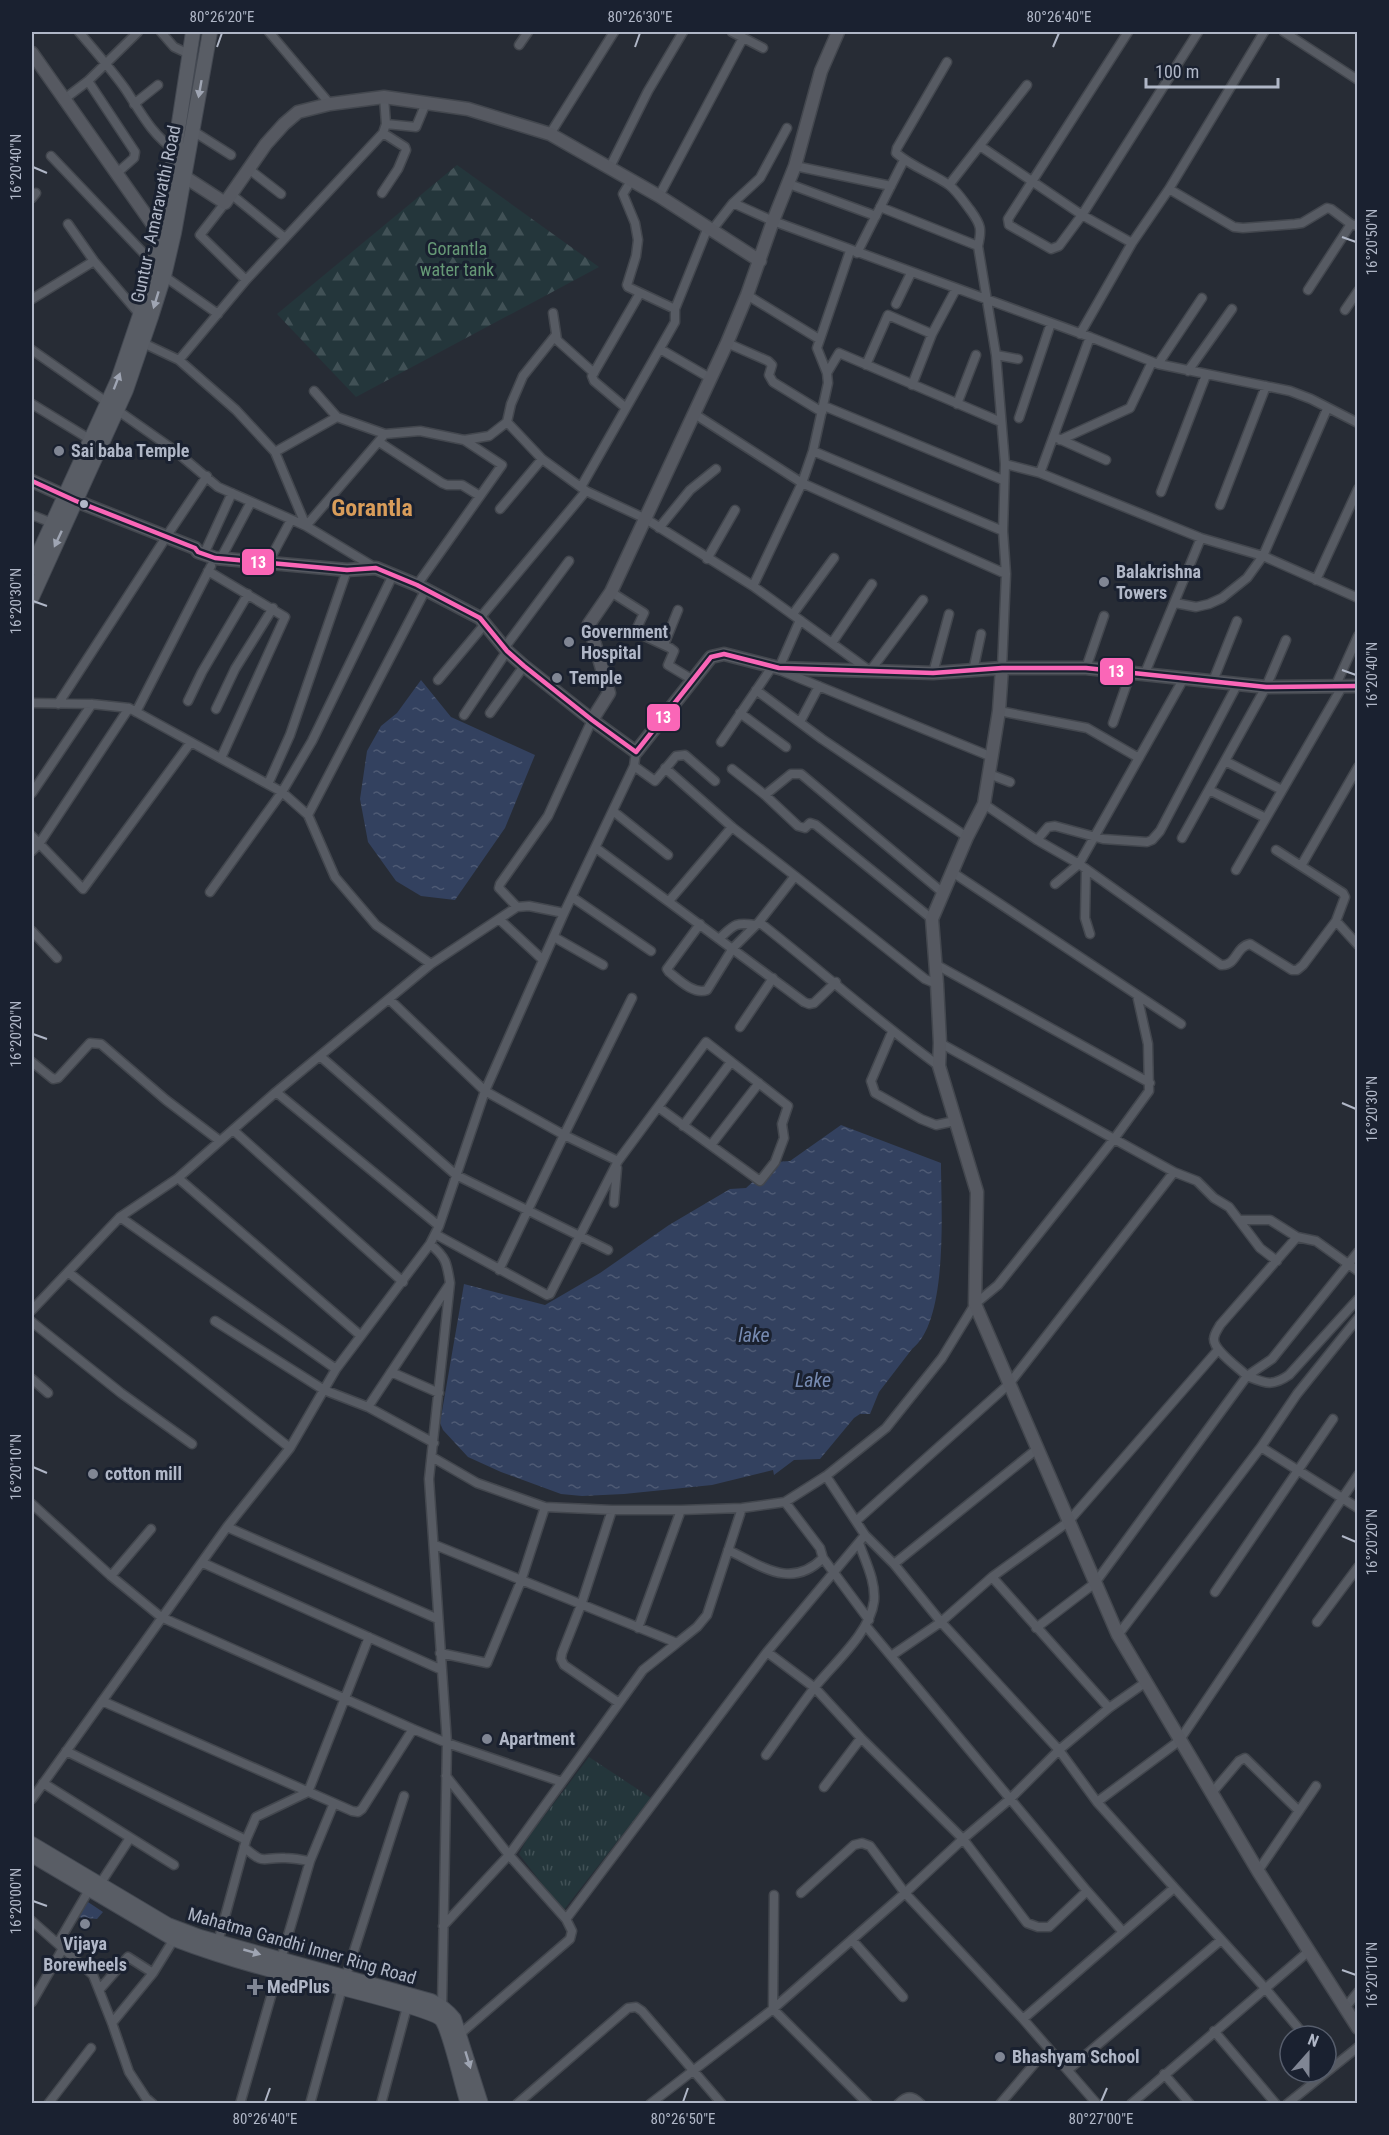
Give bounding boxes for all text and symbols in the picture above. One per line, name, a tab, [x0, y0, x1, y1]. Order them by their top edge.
text: 80°26'20"E	[190, 8, 254, 26]
text: 80°26'30"E	[608, 8, 672, 26]
text: 80°26'40"E	[1027, 8, 1091, 26]
scale bar	[1146, 51, 1278, 89]
text: 100 m	[1155, 61, 1199, 82]
one-way arrow	[195, 80, 204, 99]
street label: Guntur - Amaravathi Road	[126, 123, 185, 305]
text: 16°20'40"N	[7, 134, 25, 200]
text: 16°20'50"N	[1363, 209, 1381, 275]
park label: Gorantla water tank	[420, 238, 494, 280]
one-way arrow	[151, 291, 160, 309]
one-way arrow	[113, 372, 122, 390]
place label: Sai baba Temple	[71, 440, 190, 461]
marker: Sai baba Temple	[52, 444, 66, 458]
district label: Gorantla	[331, 494, 413, 522]
unlabelled marker	[78, 498, 90, 510]
one-way arrow	[54, 530, 63, 547]
line badge: 13	[241, 548, 275, 576]
text: 13	[250, 553, 266, 572]
place label: Balakrishna Towers	[1116, 561, 1201, 603]
text: 16°20'30"N	[7, 568, 25, 634]
marker: Balakrishna Towers	[1097, 575, 1111, 589]
place label: Government Hospital	[581, 621, 669, 663]
marker: Government Hospital	[562, 635, 576, 649]
text: 16°20'40"N	[1363, 642, 1381, 708]
line badge: 13	[1099, 657, 1134, 686]
text: 13	[1108, 662, 1124, 681]
place label: Temple	[569, 667, 622, 688]
marker: Temple	[550, 671, 564, 685]
line badge: 13	[646, 703, 681, 732]
text: 13	[655, 708, 671, 727]
text: 16°20'20"N	[7, 1001, 25, 1067]
text: 16°20'30"N	[1363, 1076, 1381, 1142]
water label: lake	[738, 1323, 770, 1347]
water label: Lake	[795, 1368, 831, 1392]
text: 16°20'10"N	[7, 1434, 25, 1500]
place label: cotton mill	[105, 1463, 182, 1484]
marker: cotton mill	[86, 1467, 100, 1481]
text: 16°20'20"N	[1363, 1509, 1381, 1575]
place label: Apartment	[499, 1728, 575, 1749]
marker: Apartment	[480, 1732, 494, 1746]
text: 16°20'00"N	[7, 1868, 25, 1934]
street label: Mahatma Gandhi Inner Ring Road	[186, 1903, 419, 1988]
marker: Vijaya Borewheels	[78, 1917, 92, 1931]
place label: Vijaya Borewheels	[43, 1933, 127, 1975]
text: 16°20'10"N	[1363, 1942, 1381, 2008]
one-way arrow	[243, 1947, 262, 1957]
place label: MedPlus	[267, 1976, 330, 1997]
marker: MedPlus	[248, 1980, 262, 1994]
north arrow	[1278, 2024, 1338, 2084]
text: N	[1305, 2030, 1321, 2051]
place label: Bhashyam School	[1012, 2046, 1140, 2067]
marker: Bhashyam School	[993, 2050, 1007, 2064]
one-way arrow	[464, 2051, 473, 2069]
text: 80°26'40"E	[233, 2110, 297, 2128]
text: 80°26'50"E	[651, 2110, 715, 2128]
text: 80°27'00"E	[1069, 2110, 1133, 2128]

